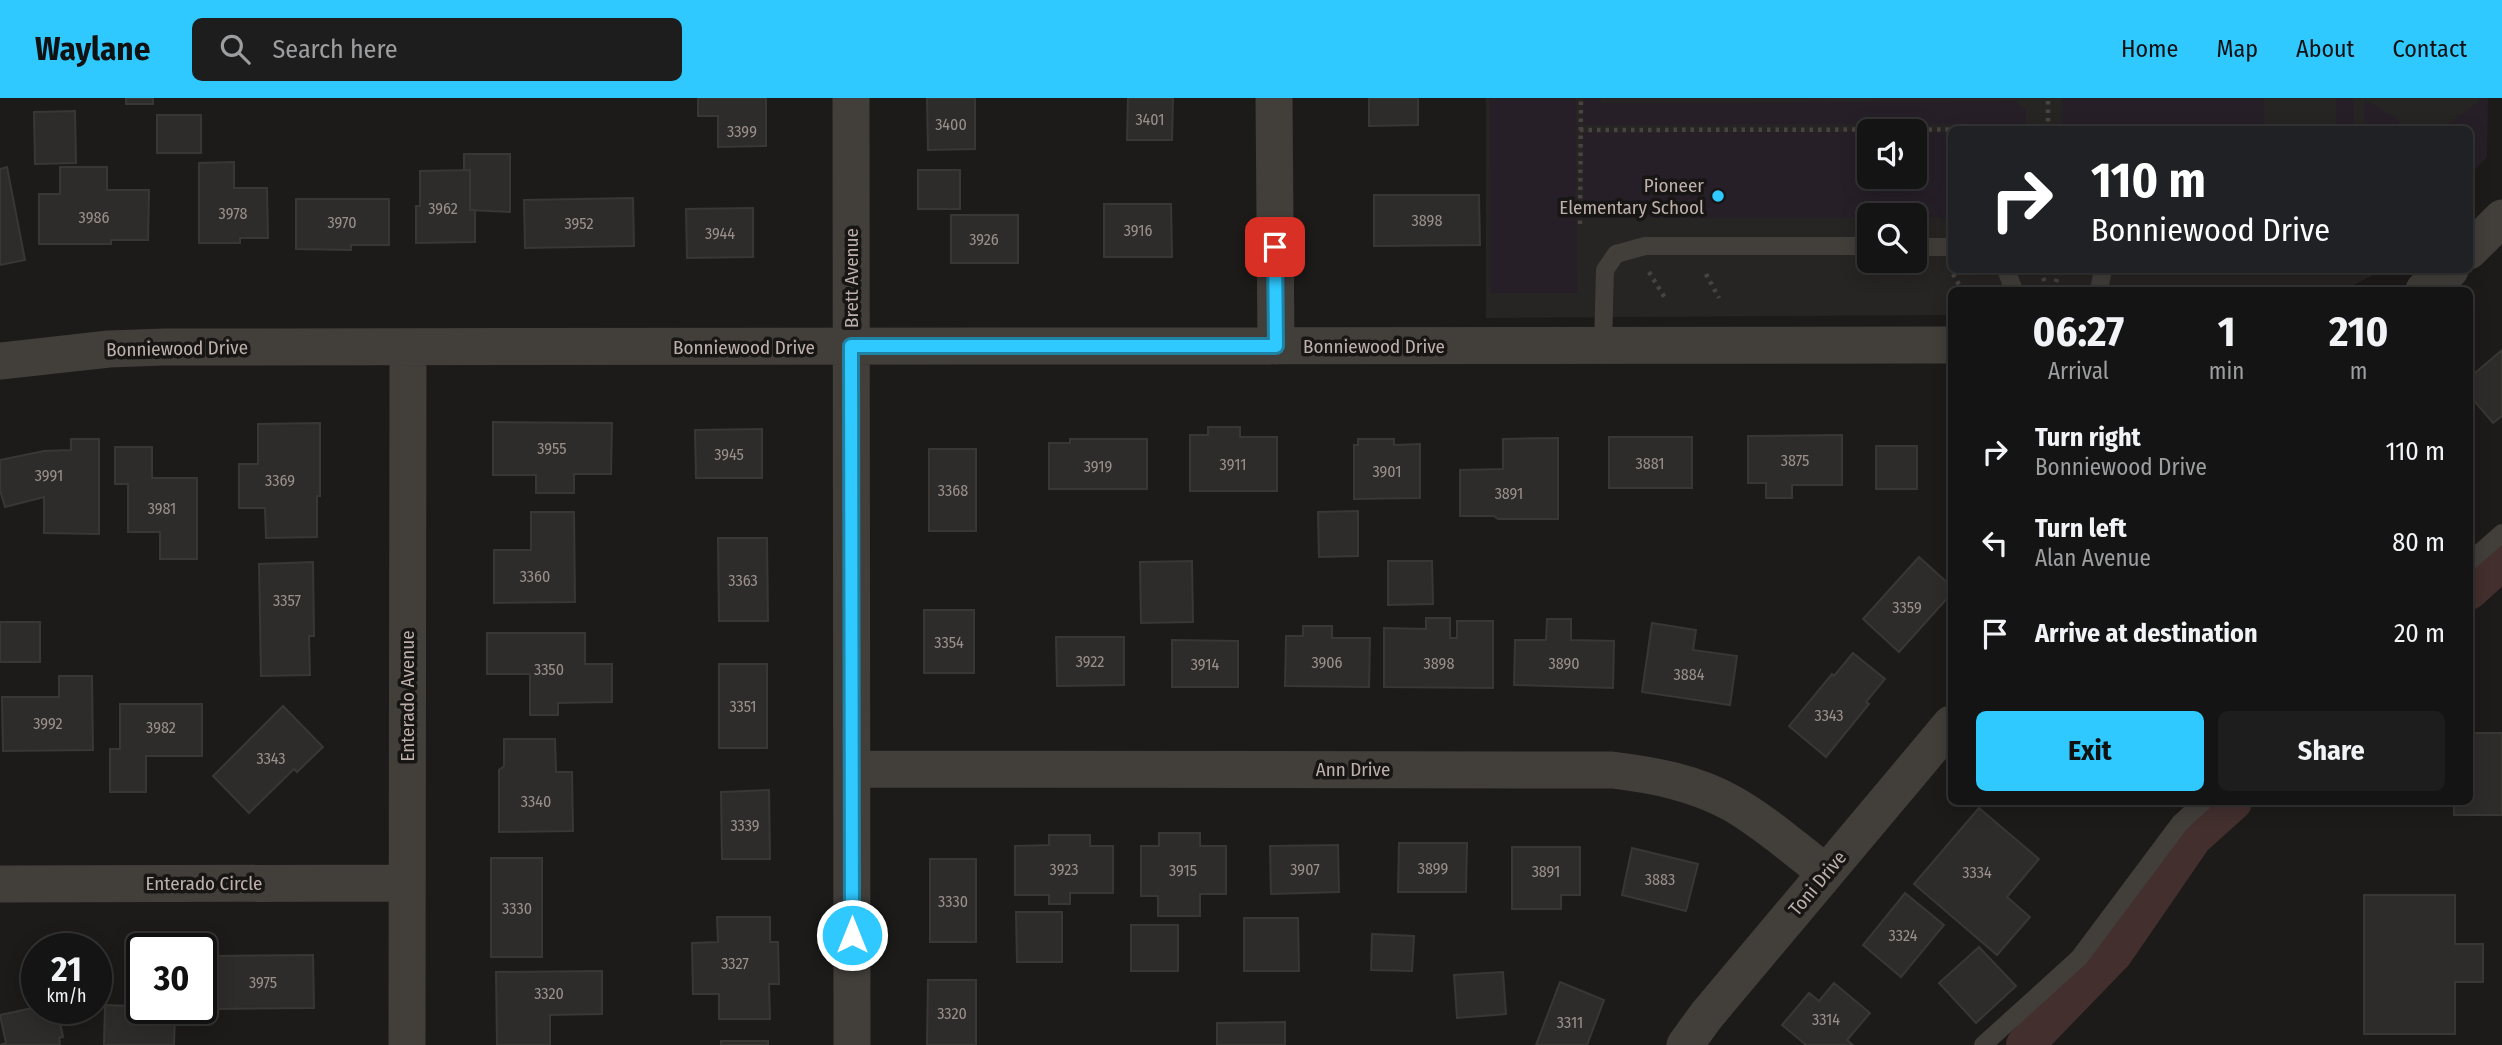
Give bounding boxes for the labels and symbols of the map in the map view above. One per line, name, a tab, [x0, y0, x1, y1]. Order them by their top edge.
house number: 3401	[1135, 110, 1165, 129]
house number: 3400	[935, 115, 967, 134]
house number: 3399	[727, 122, 757, 141]
place label: Pioneer Elementary School	[1559, 174, 1704, 219]
marker: Pioneer Elementary School	[1710, 188, 1726, 204]
house number: 3962	[428, 199, 458, 218]
house number: 3978	[219, 204, 247, 223]
house number: 3986	[79, 208, 109, 227]
house number: 3898	[1412, 211, 1442, 230]
house number: 3970	[327, 213, 357, 232]
house number: 3952	[564, 214, 594, 233]
pin	[1245, 217, 1305, 277]
house number: 3916	[1124, 221, 1152, 240]
house number: 3944	[705, 224, 735, 243]
street label: Brett Avenue	[840, 228, 863, 328]
house number: 3926	[969, 230, 999, 249]
street label: Bonniewood Drive	[1303, 335, 1445, 358]
street label: Bonniewood Drive	[106, 336, 248, 361]
street label: Bonniewood Drive	[673, 336, 815, 359]
house number: 3955	[537, 439, 567, 458]
house number: 3945	[714, 445, 744, 464]
house number: 3875	[1781, 451, 1809, 470]
house number: 3881	[1635, 454, 1665, 473]
house number: 3911	[1220, 455, 1246, 474]
house number: 3919	[1084, 457, 1113, 476]
house number: 3901	[1373, 462, 1402, 481]
house number: 3991	[35, 466, 63, 485]
house number: 3369	[265, 471, 295, 490]
house number: 3368	[938, 481, 968, 500]
house number: 3891	[1495, 484, 1523, 503]
house number: 3981	[148, 499, 176, 518]
house number: 3360	[520, 567, 550, 586]
house number: 3363	[728, 571, 758, 590]
house number: 3357	[273, 591, 301, 610]
house number: 3359	[1892, 598, 1922, 617]
street label: Enterado Avenue	[396, 630, 419, 762]
house number: 3354	[934, 633, 964, 652]
house number: 3922	[1076, 652, 1104, 671]
house number: 3906	[1311, 653, 1343, 672]
house number: 3898	[1424, 654, 1454, 673]
house number: 3890	[1548, 654, 1580, 673]
house number: 3914	[1191, 655, 1220, 674]
house number: 3350	[534, 660, 564, 679]
house number: 3884	[1674, 665, 1705, 684]
house number: 3351	[729, 697, 757, 716]
house number: 3343	[1814, 706, 1844, 725]
house number: 3992	[33, 714, 63, 733]
house number: 3982	[146, 718, 176, 737]
house number: 3343	[256, 749, 286, 768]
street label: Ann Drive	[1316, 758, 1390, 781]
house number: 3340	[521, 792, 551, 811]
house number: 3339	[730, 816, 760, 835]
street label: Toni Drive	[1784, 846, 1851, 920]
house number: 3899	[1418, 859, 1448, 878]
house number: 3923	[1050, 860, 1078, 879]
house number: 3907	[1290, 860, 1320, 879]
house number: 3915	[1169, 861, 1197, 880]
house number: 3891	[1532, 862, 1560, 881]
house number: 3334	[1962, 863, 1992, 882]
house number: 3883	[1645, 870, 1675, 889]
street label: Enterado Circle	[145, 872, 263, 895]
house number: 3330	[938, 892, 968, 911]
position arrow	[815, 898, 889, 972]
house number: 3330	[502, 899, 532, 918]
house number: 3324	[1889, 926, 1918, 945]
speed limit sign: 30	[126, 933, 217, 1024]
house number: 3327	[721, 954, 749, 973]
house number: 3975	[249, 973, 277, 992]
house number: 3320	[534, 984, 564, 1003]
house number: 3320	[937, 1004, 967, 1023]
house number: 3314	[1812, 1010, 1840, 1029]
house number: 3311	[1557, 1013, 1583, 1032]

